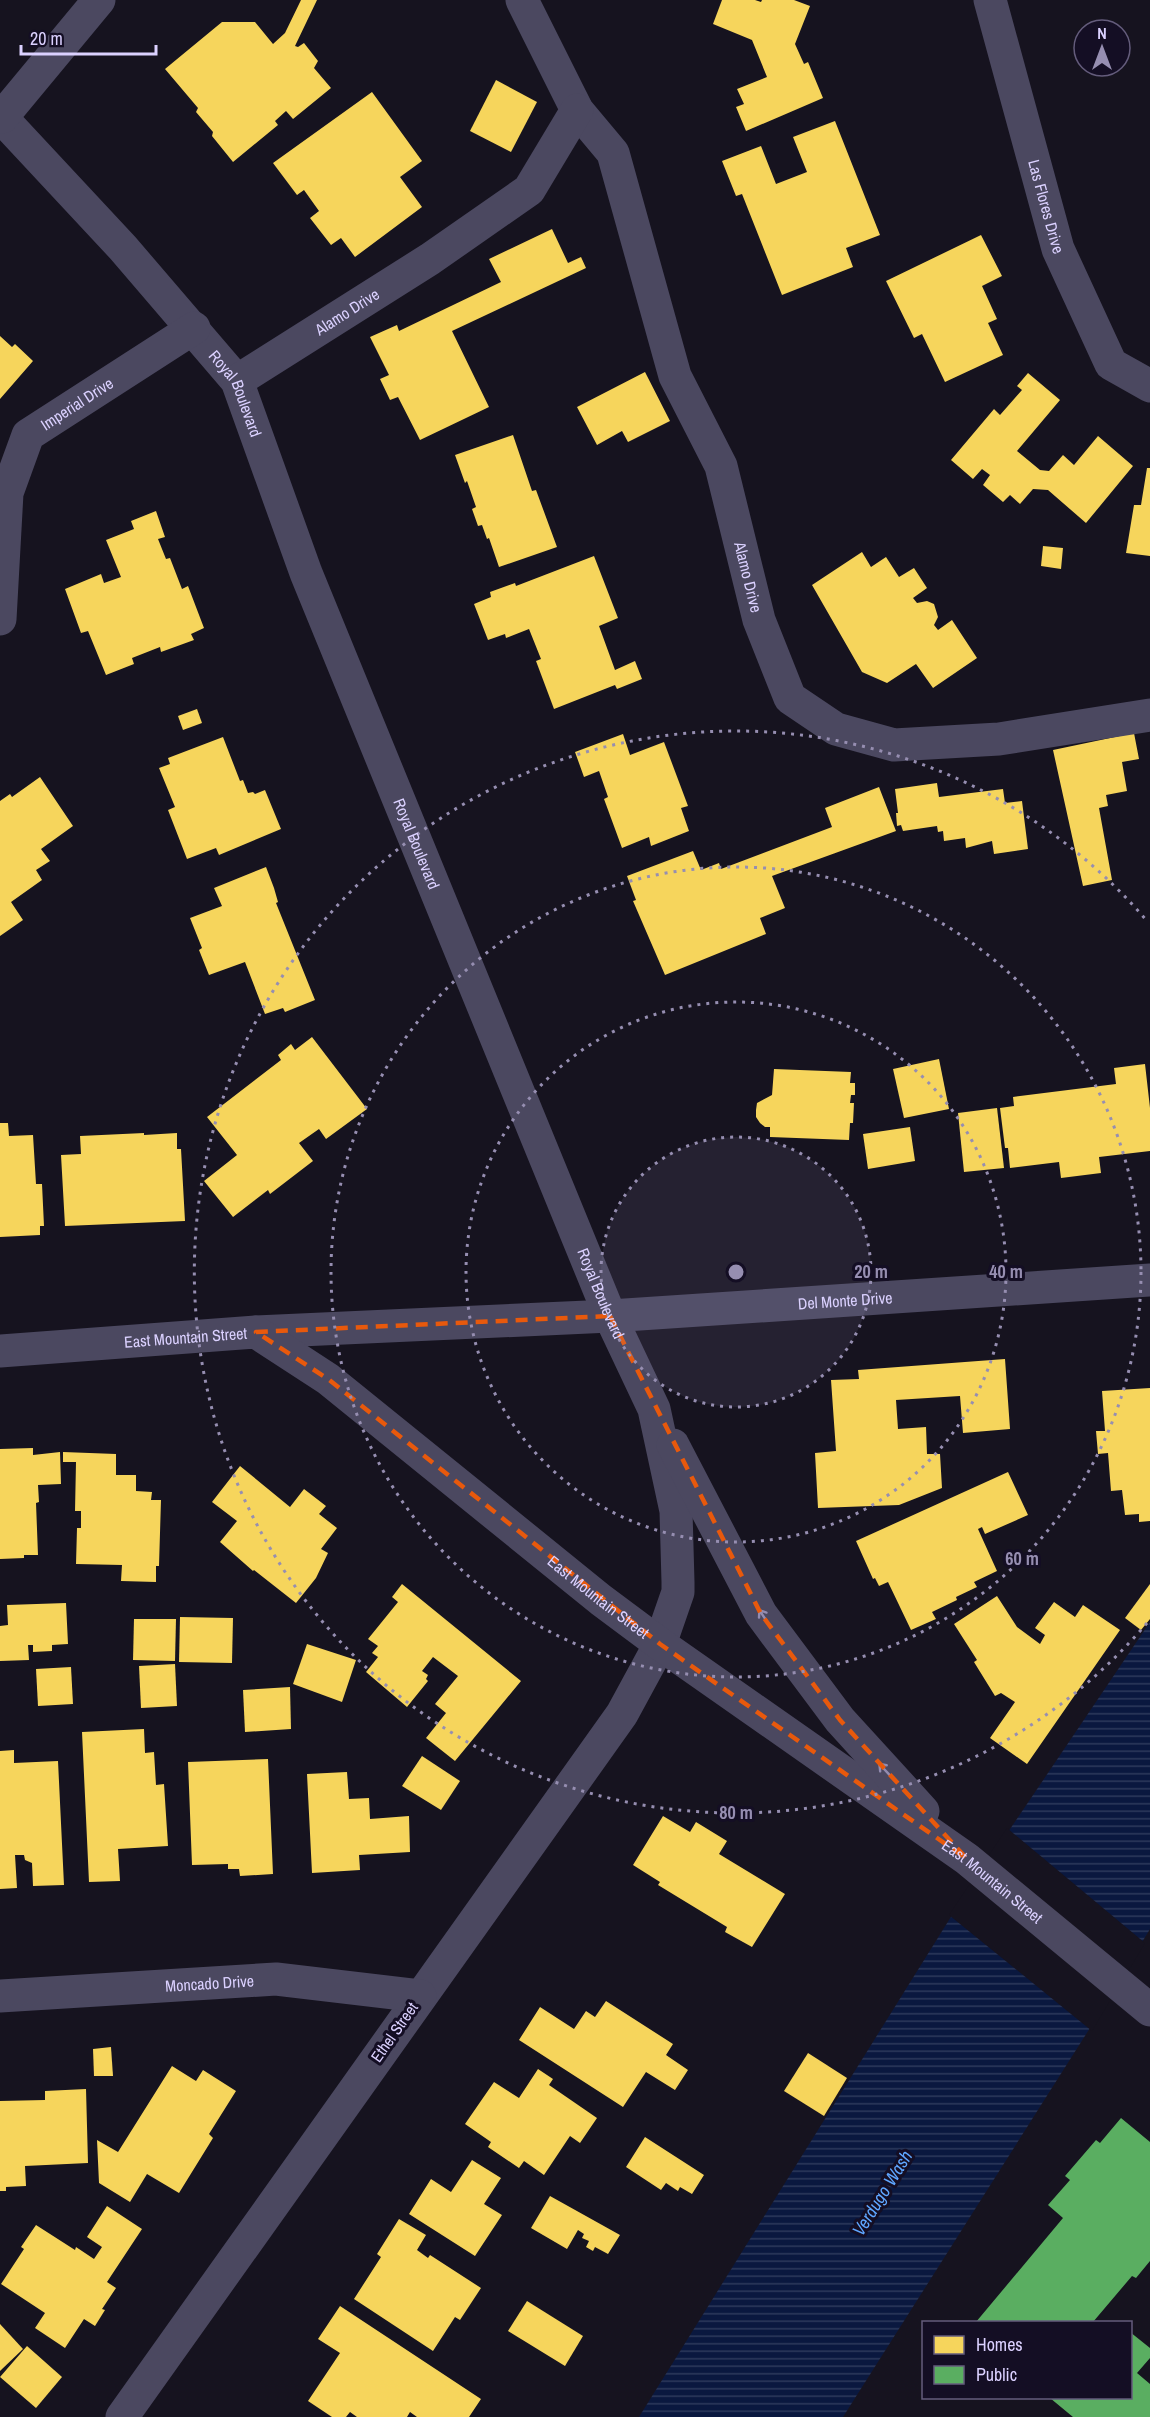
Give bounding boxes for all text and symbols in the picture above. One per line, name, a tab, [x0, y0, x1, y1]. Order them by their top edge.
scale bar	[21, 18, 156, 56]
north arrow	[1072, 18, 1132, 78]
text: N	[1097, 22, 1107, 44]
text: 20 m	[30, 26, 63, 51]
street label: Las Flores Drive	[1023, 157, 1070, 257]
street label: Alamo Drive	[310, 283, 383, 341]
street label: Royal Boulevard	[204, 345, 267, 440]
street label: Imperial Drive	[36, 372, 117, 435]
street label: Alamo Drive	[729, 538, 768, 615]
street label: Royal Boulevard	[388, 795, 445, 892]
street label: Royal Boulevard	[572, 1245, 630, 1342]
text: 20 m	[854, 1259, 888, 1284]
text: 40 m	[989, 1259, 1023, 1284]
centre of rings	[726, 1262, 746, 1282]
street label: Del Monte Drive	[797, 1286, 893, 1314]
street label: East Mountain Street	[123, 1322, 248, 1353]
text: 60 m	[1005, 1546, 1039, 1571]
street label: East Mountain Street	[543, 1550, 654, 1644]
one-way arrow	[758, 1609, 770, 1626]
one-way arrow	[878, 1762, 892, 1777]
text: 80 m	[719, 1800, 753, 1825]
street label: East Mountain Street	[938, 1834, 1048, 1928]
street label: Moncado Drive	[165, 1969, 255, 1997]
street label: Ethel Street	[365, 1997, 423, 2066]
water label: Verdugo Wash	[846, 2146, 918, 2240]
legend	[922, 2321, 1132, 2399]
text: Homes	[976, 2332, 1023, 2357]
text: Public	[976, 2362, 1017, 2387]

